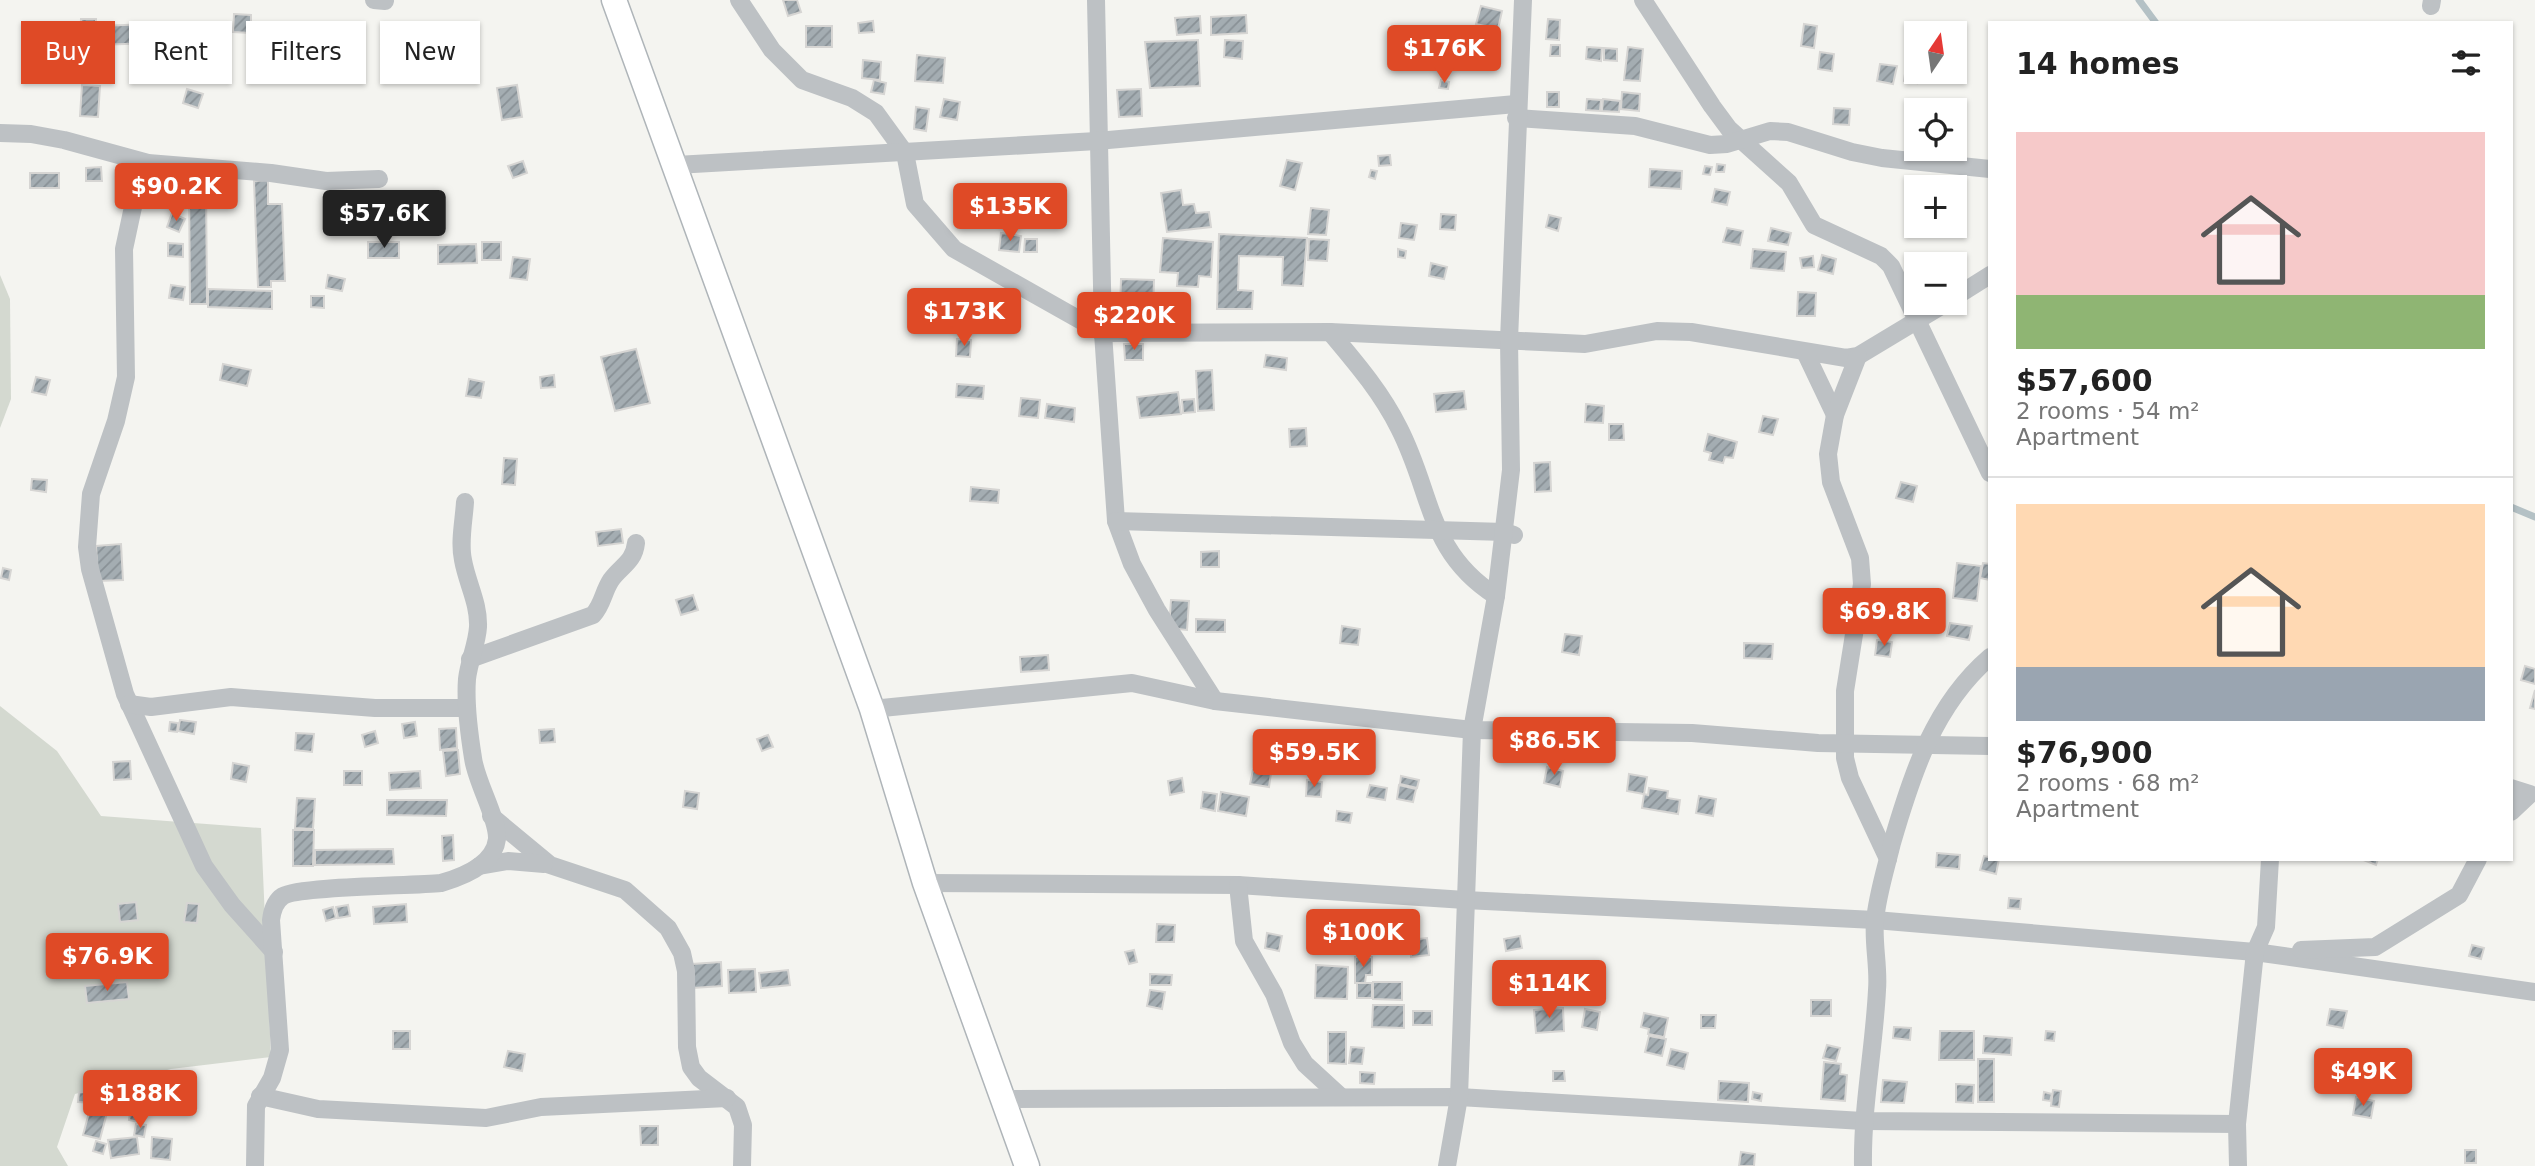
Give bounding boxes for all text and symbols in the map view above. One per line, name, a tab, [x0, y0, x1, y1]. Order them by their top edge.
chip: Buy	[21, 21, 115, 84]
chip: Rent	[129, 21, 232, 84]
chip: Filters	[246, 21, 366, 84]
chip: New	[380, 21, 480, 84]
north arrow	[1904, 21, 1967, 84]
map controls	[1904, 21, 1967, 315]
pin: $176K	[1395, 25, 1493, 85]
text: $176K	[1403, 35, 1485, 61]
icon: filters	[2447, 44, 2485, 82]
text: 14 homes	[2016, 46, 2180, 81]
button: locate	[1904, 98, 1967, 161]
pin: $90.2K	[119, 164, 233, 223]
text: $90.2K	[131, 173, 221, 199]
button: +	[1904, 175, 1967, 238]
icon: home	[2188, 177, 2314, 303]
pin: $135K	[961, 184, 1059, 243]
pin: $57.6K	[327, 190, 441, 250]
text: $135K	[969, 193, 1051, 219]
text: $57.6K	[339, 200, 429, 226]
button: −	[1904, 252, 1967, 315]
pin: $173K	[915, 288, 1013, 348]
pin: $220K	[1085, 292, 1183, 352]
text: $173K	[923, 298, 1005, 324]
text: $220K	[1093, 302, 1175, 328]
text: $57,600	[2016, 363, 2153, 398]
text: 2 rooms · 54 m²	[2016, 398, 2200, 424]
text: Apartment	[2016, 424, 2139, 450]
icon: home	[2188, 549, 2314, 675]
pin: $69.8K	[1827, 588, 1941, 648]
text: $69.8K	[1839, 598, 1929, 624]
pin: $86.5K	[1497, 718, 1611, 777]
text: $86.5K	[1509, 727, 1599, 753]
pin: $59.5K	[1257, 730, 1371, 789]
text: $76,900	[2016, 735, 2153, 770]
text: $59.5K	[1269, 739, 1359, 765]
text: 2 rooms · 68 m²	[2016, 770, 2200, 796]
text: Apartment	[2016, 796, 2139, 822]
pin: $100K	[1314, 909, 1412, 969]
text: $100K	[1322, 919, 1404, 945]
pin: $76.9K	[50, 934, 164, 993]
text: $76.9K	[62, 943, 152, 969]
pin: $114K	[1500, 960, 1598, 1020]
text: $114K	[1508, 970, 1590, 996]
pin: $49K	[2322, 1048, 2404, 1108]
text: $49K	[2330, 1058, 2396, 1084]
pin: $188K	[91, 1070, 189, 1130]
text: $188K	[99, 1080, 181, 1106]

